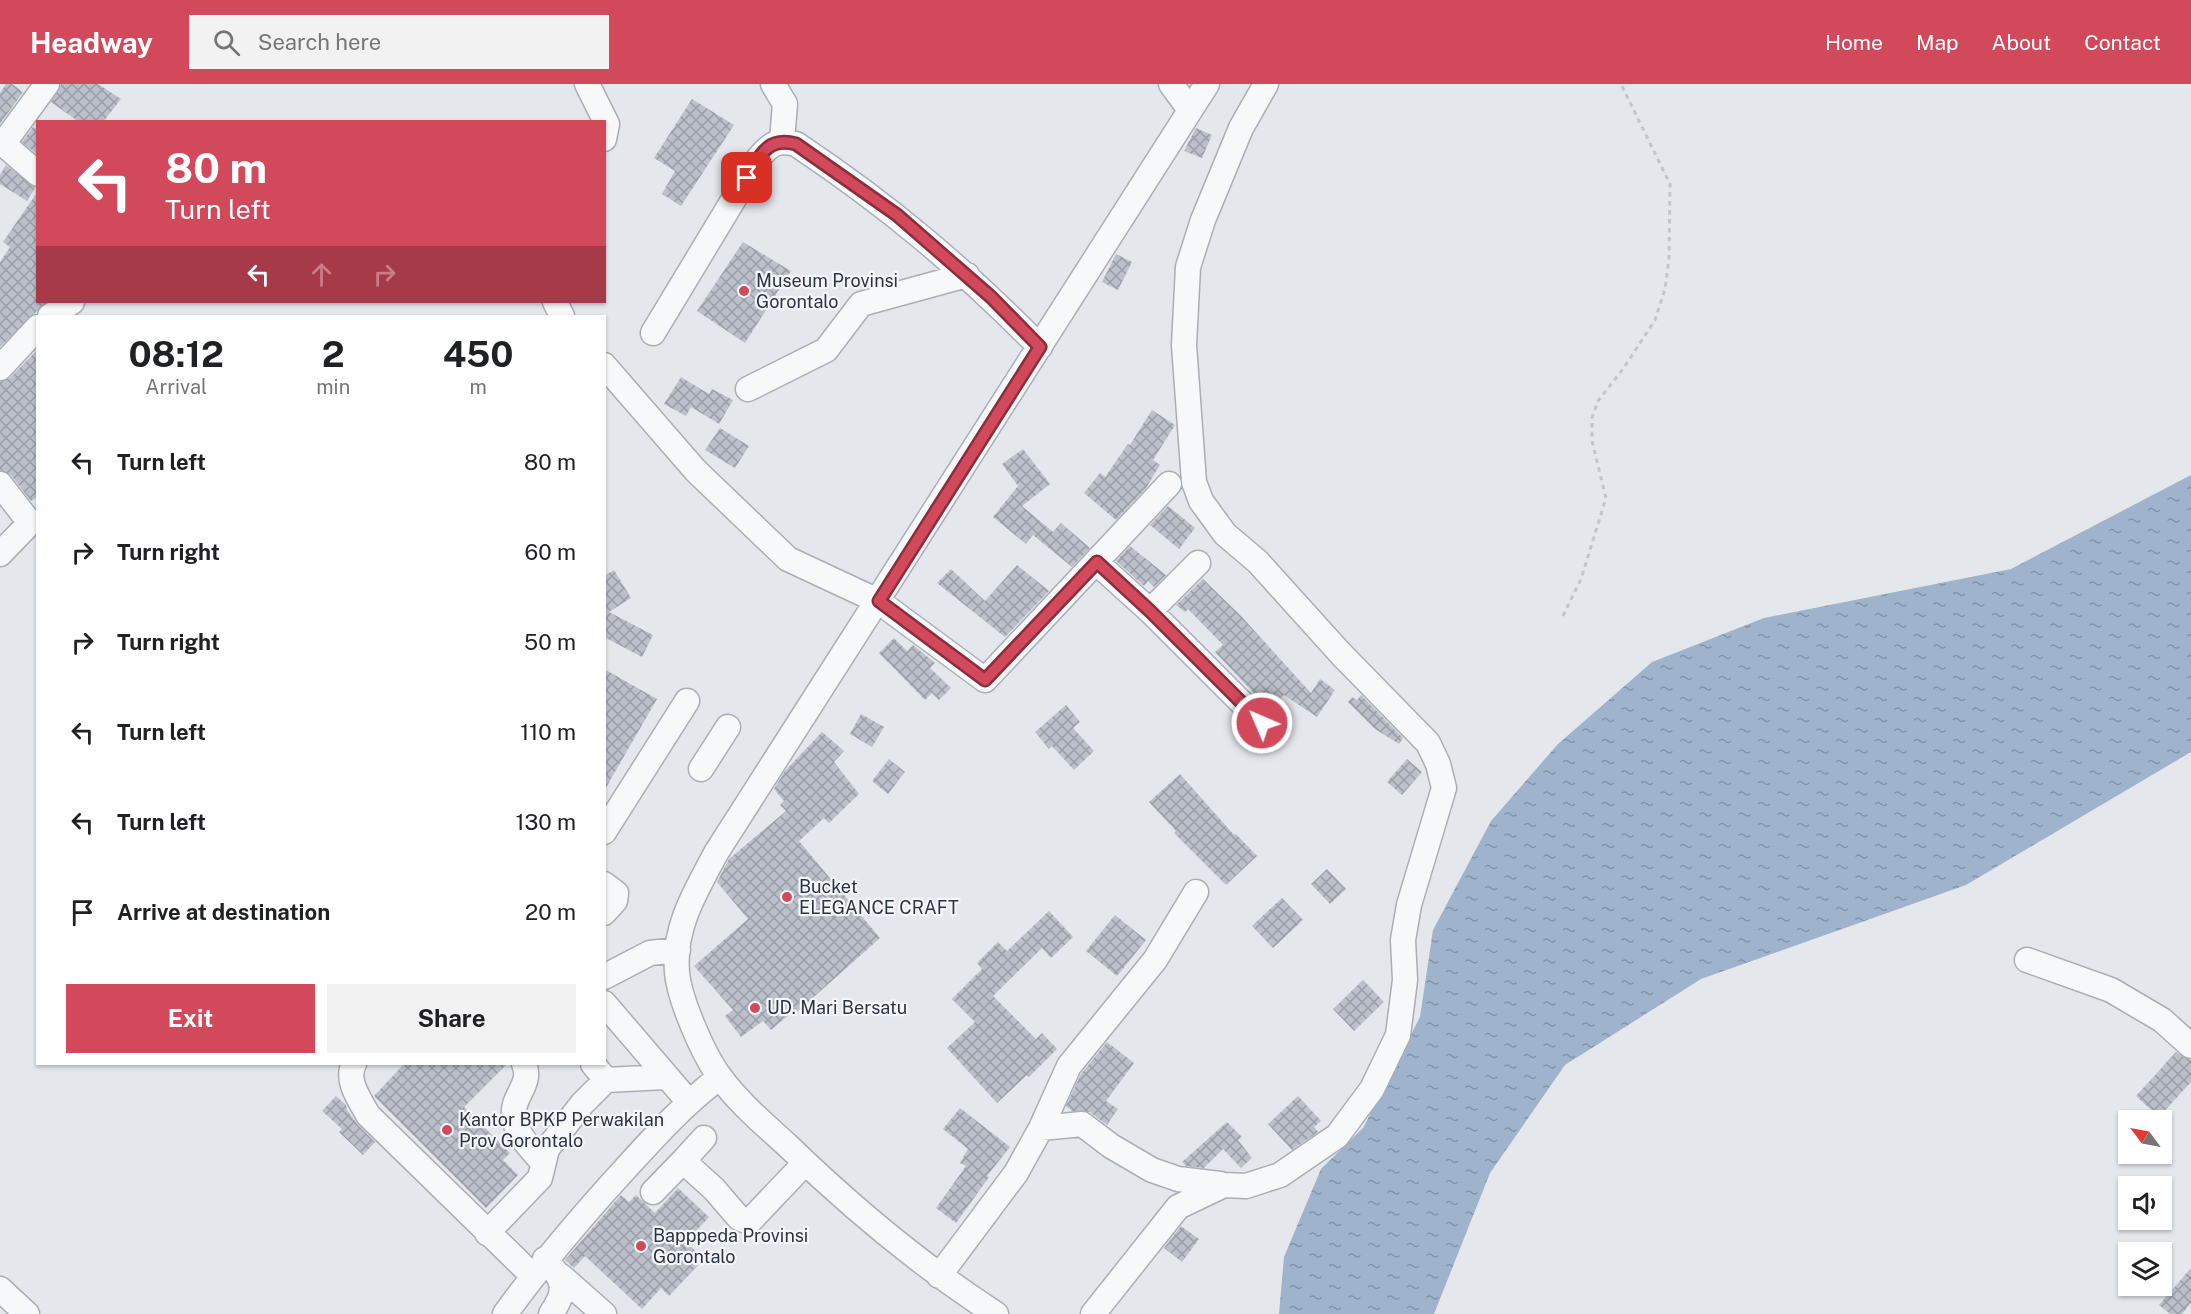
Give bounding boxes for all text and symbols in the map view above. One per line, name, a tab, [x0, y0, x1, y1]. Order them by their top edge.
search box	[189, 15, 609, 69]
text: Headway	[30, 26, 153, 59]
icon: search	[210, 26, 243, 59]
text: Search here	[258, 29, 381, 55]
text: Home	[1825, 30, 1883, 55]
text: Map	[1916, 30, 1959, 55]
text: About	[1992, 30, 2051, 55]
text: Contact	[2084, 30, 2161, 55]
text: 80 m	[165, 143, 267, 192]
icon: left	[66, 144, 144, 222]
pin	[721, 152, 772, 203]
icon: arrive	[730, 161, 763, 194]
text: Turn left	[165, 193, 271, 225]
icon: left	[242, 258, 275, 291]
icon: ahead	[305, 258, 338, 291]
icon: right	[368, 258, 401, 291]
place label: Museum Provinsi Gorontalo	[756, 270, 898, 312]
marker: Museum Provinsi Gorontalo	[737, 284, 751, 298]
text: 08:12	[129, 333, 224, 375]
text: 2	[322, 333, 345, 375]
text: 450	[443, 333, 513, 375]
text: Arrival	[145, 375, 207, 399]
text: min	[316, 375, 350, 399]
text: m	[469, 375, 487, 399]
icon: left	[66, 446, 99, 479]
text: Turn left	[117, 449, 206, 475]
text: 80 m	[524, 449, 576, 475]
icon: right	[66, 536, 99, 569]
text: Turn right	[117, 539, 220, 565]
text: 60 m	[525, 539, 576, 565]
icon: right	[66, 626, 99, 659]
text: Turn right	[117, 629, 220, 655]
text: 50 m	[524, 629, 576, 655]
position arrow	[1230, 691, 1294, 755]
icon: left	[66, 716, 99, 749]
text: Turn left	[117, 719, 206, 745]
text: 110 m	[520, 719, 576, 745]
icon: left	[66, 806, 99, 839]
text: Turn left	[117, 809, 206, 835]
text: 130 m	[515, 809, 576, 835]
place label: Bucket ELEGANCE CRAFT	[799, 876, 959, 918]
marker: Bucket ELEGANCE CRAFT	[780, 890, 794, 904]
icon: arrive	[66, 896, 99, 929]
text: Arrive at destination	[117, 899, 330, 925]
text: 20 m	[525, 899, 576, 925]
button: Exit	[66, 984, 315, 1053]
button: Share	[327, 984, 576, 1053]
place label: UD. Mari Bersatu	[767, 997, 907, 1018]
marker: UD. Mari Bersatu	[748, 1001, 762, 1015]
place label: Kantor BPKP Perwakilan Prov Gorontalo	[459, 1109, 664, 1151]
north arrow	[2118, 1110, 2172, 1164]
map controls	[2118, 1110, 2172, 1296]
marker: Kantor BPKP Perwakilan Prov Gorontalo	[440, 1123, 454, 1137]
button: sound	[2118, 1176, 2172, 1230]
place label: Bapppeda Provinsi Gorontalo	[653, 1225, 808, 1267]
marker: Bapppeda Provinsi Gorontalo	[634, 1239, 648, 1253]
button: layers	[2118, 1242, 2172, 1296]

